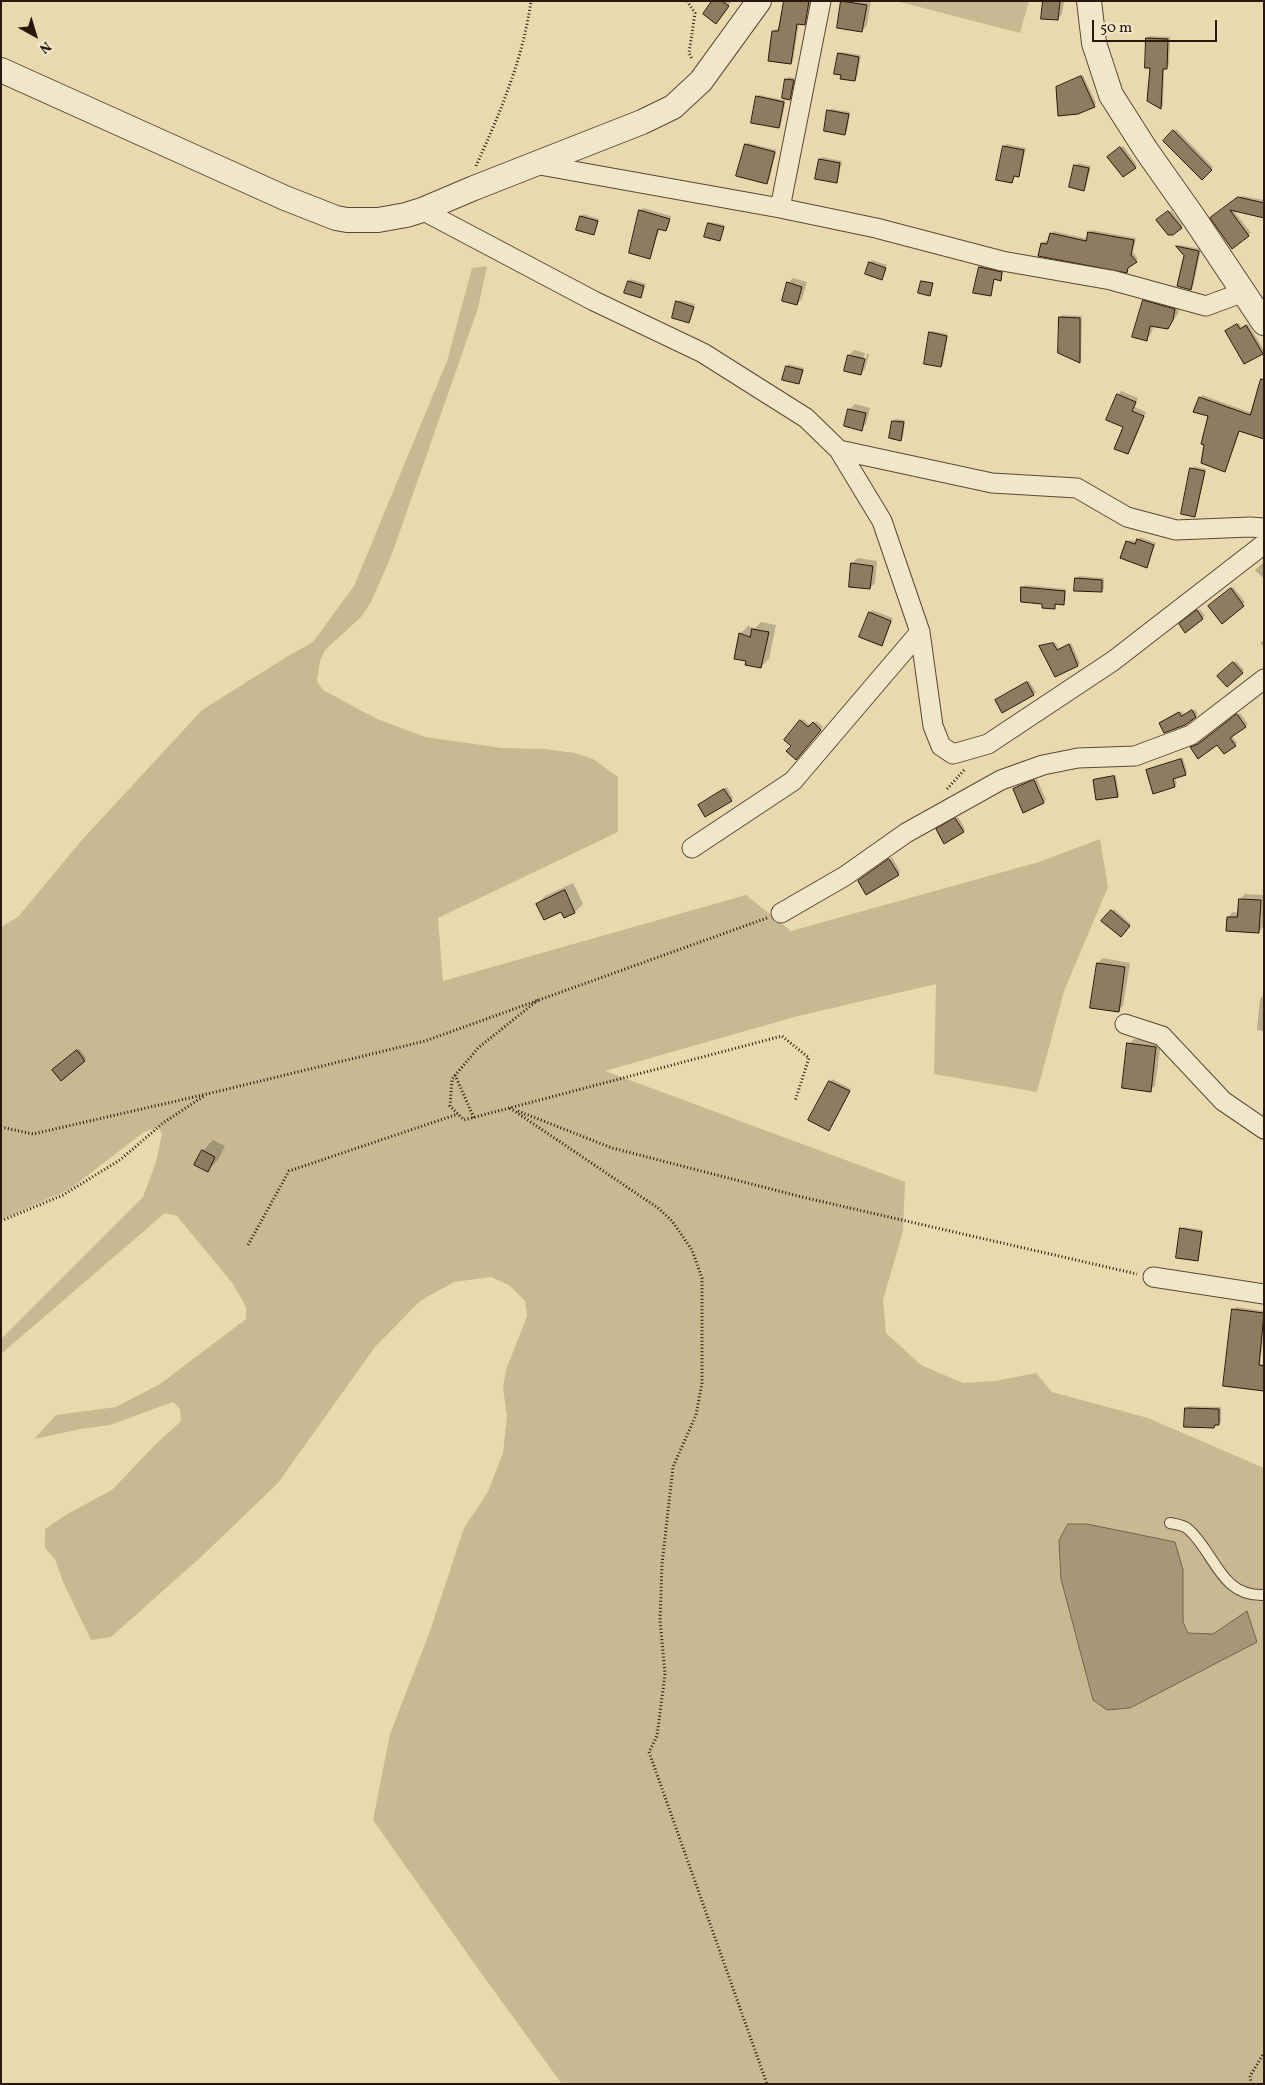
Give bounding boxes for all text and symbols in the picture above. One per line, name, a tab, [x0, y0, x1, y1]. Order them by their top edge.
north arrow	[10, 10, 60, 60]
scale bar	[1095, 10, 1220, 42]
text: 50 m	[1100, 18, 1132, 39]
text: N	[35, 36, 55, 58]

